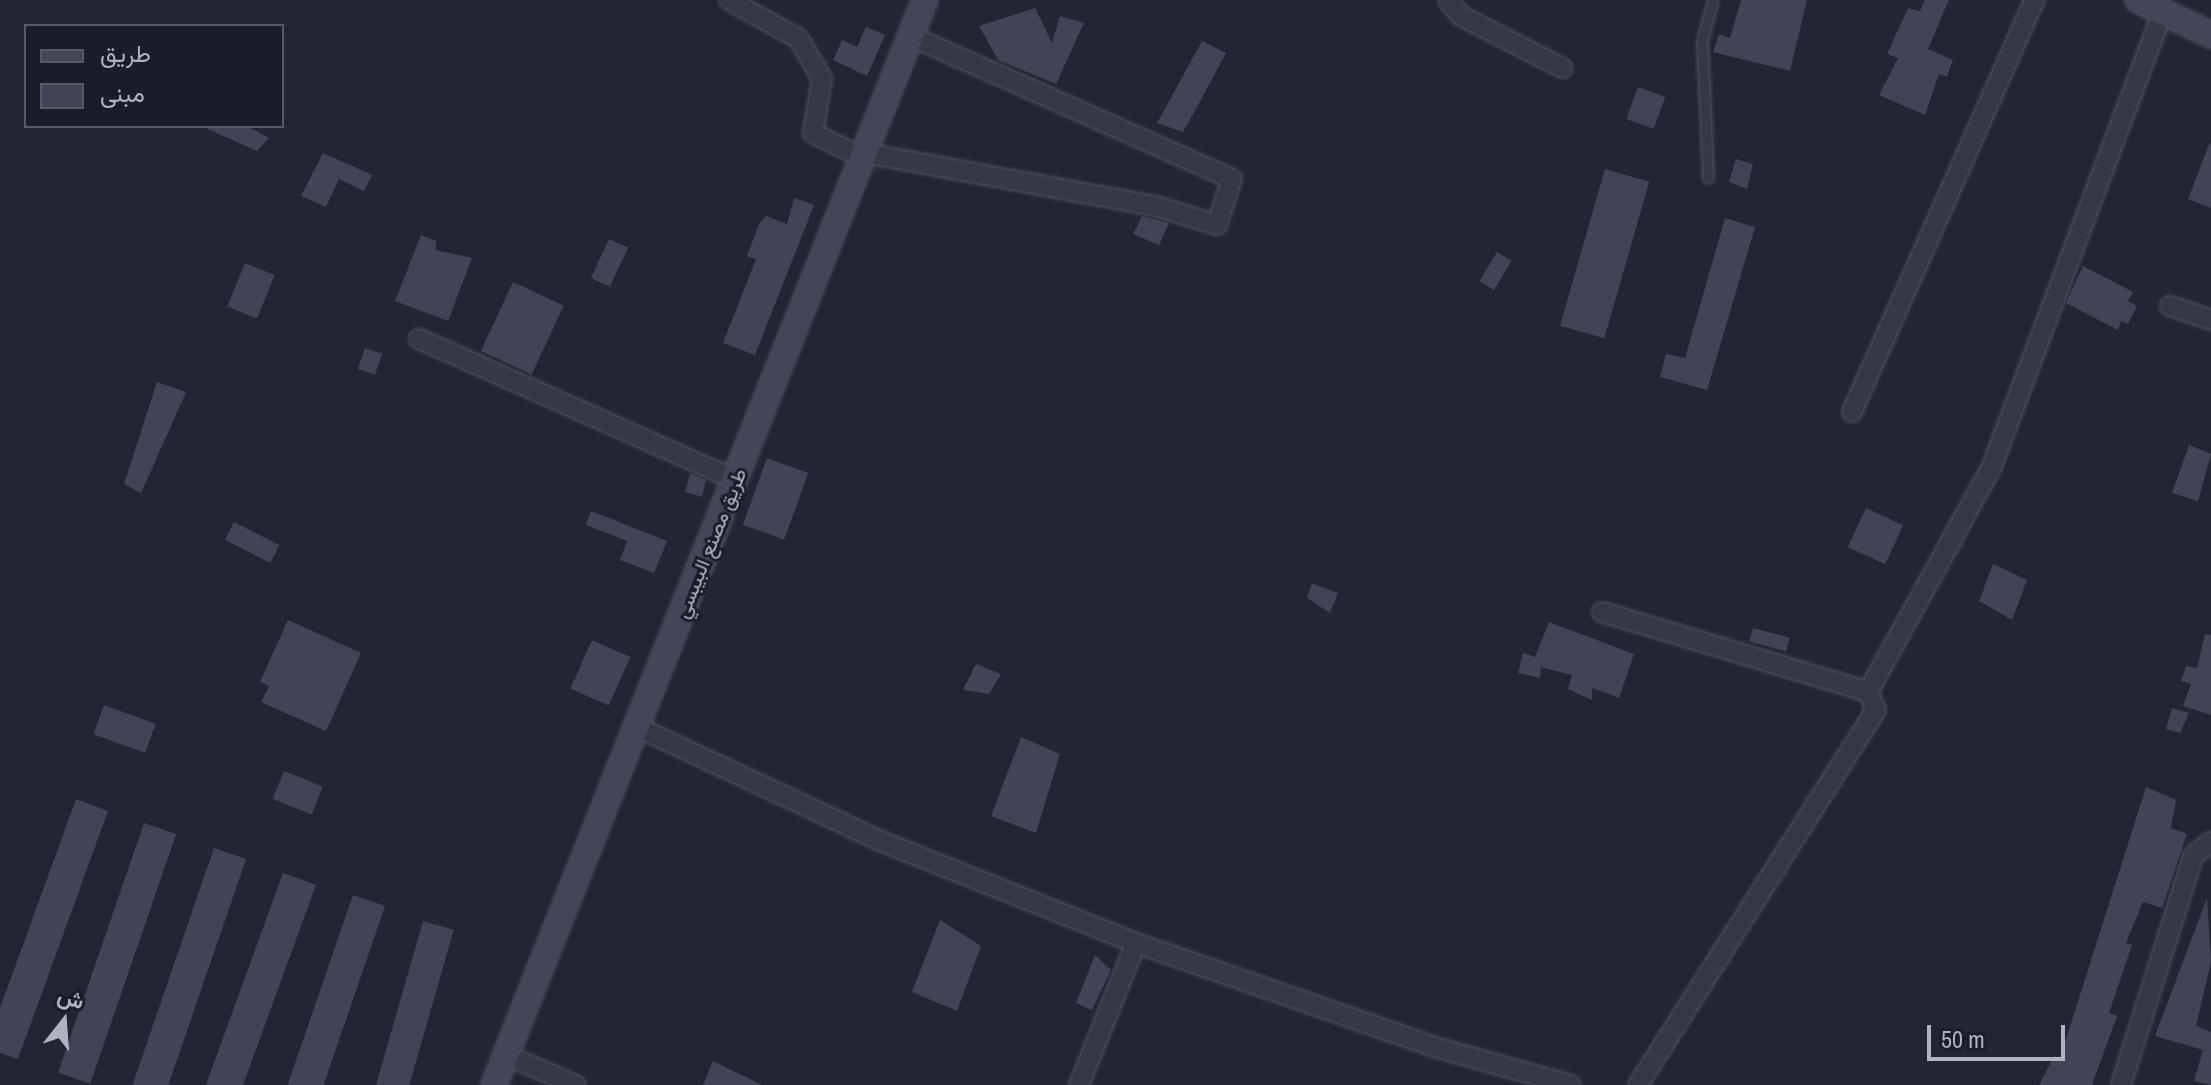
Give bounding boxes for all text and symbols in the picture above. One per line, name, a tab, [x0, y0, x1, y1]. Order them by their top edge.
legend	[24, 24, 284, 128]
text: طريق	[100, 37, 151, 69]
text: مبنى	[100, 77, 145, 109]
street label: طريق مصنع البيبسي	[669, 465, 751, 621]
text: ش	[54, 980, 88, 1016]
north arrow	[24, 981, 104, 1061]
scale bar	[1931, 1009, 2069, 1059]
text: 50 m	[1941, 1023, 1985, 1055]

